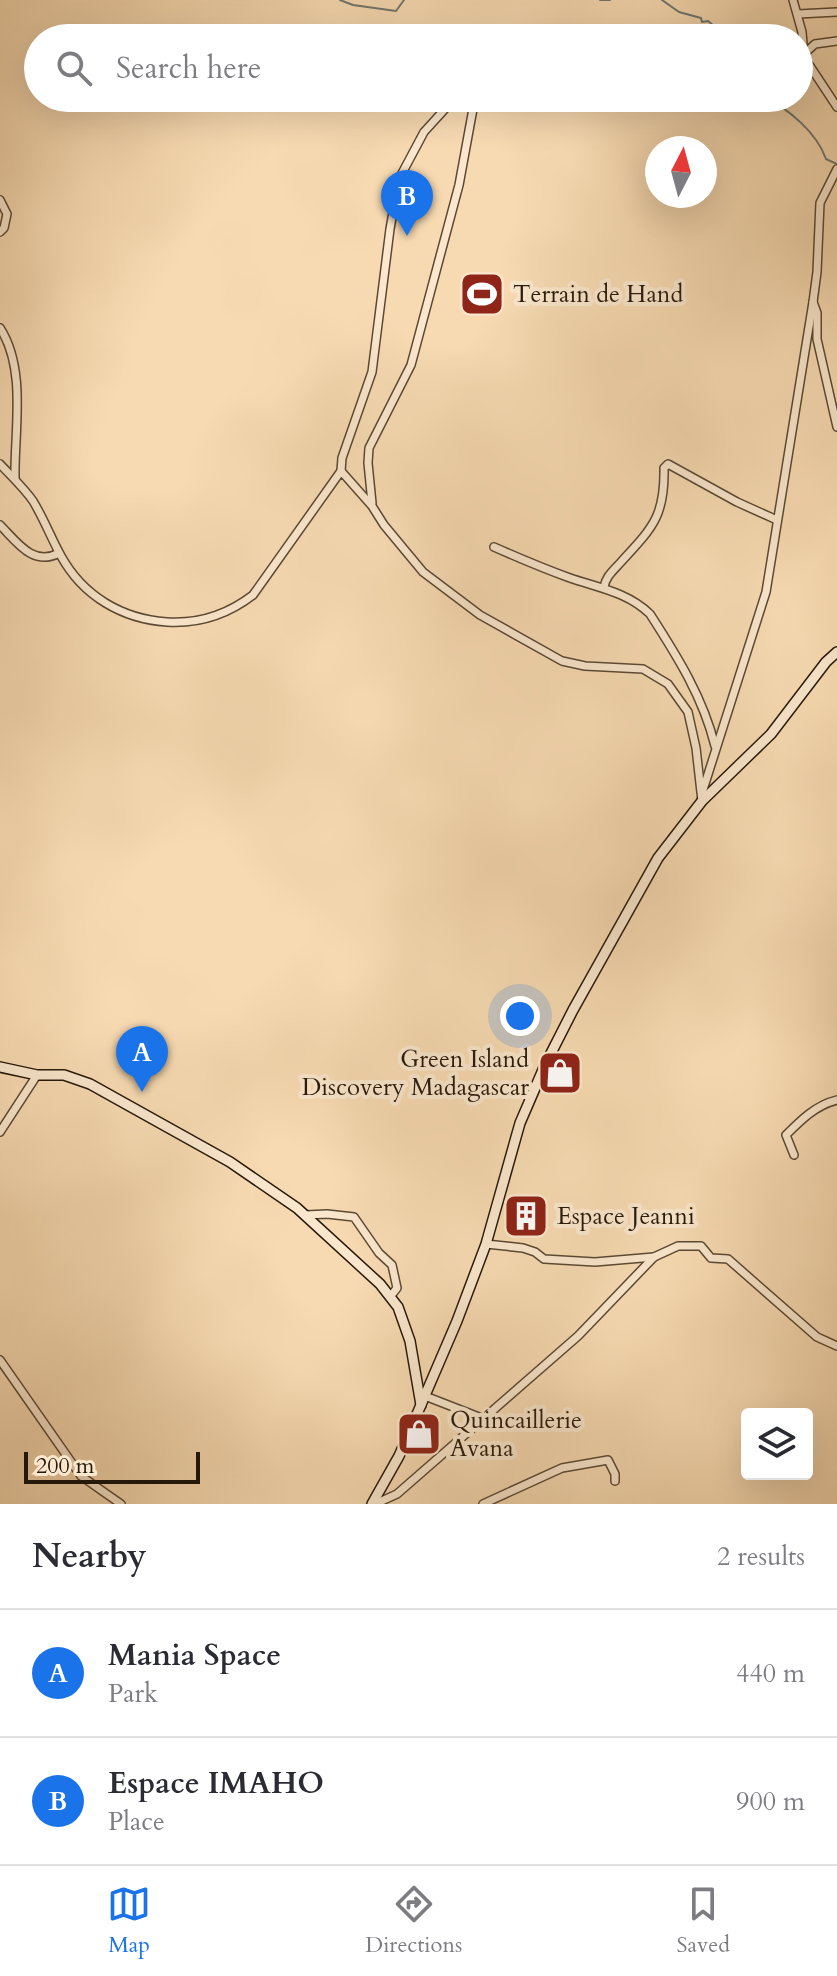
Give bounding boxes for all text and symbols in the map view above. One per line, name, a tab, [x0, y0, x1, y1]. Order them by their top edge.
search box	[24, 24, 813, 112]
icon: search	[52, 46, 96, 90]
text: Search here	[116, 48, 261, 89]
north arrow	[645, 136, 717, 208]
pin: B	[381, 170, 433, 236]
sports icon: Terrain de Hand	[458, 270, 506, 318]
place label: Terrain de Hand	[513, 278, 683, 311]
your location	[500, 996, 540, 1036]
pin: A	[116, 1026, 168, 1092]
place label: Green Island Discovery Madagascar	[302, 1043, 529, 1104]
shop icon: Green Island Discovery Madagascar	[536, 1049, 584, 1097]
building icon: Espace Jeanni	[502, 1192, 550, 1240]
place label: Espace Jeanni	[557, 1200, 695, 1233]
place label: Quincaillerie Avana	[450, 1404, 582, 1465]
map controls	[741, 1408, 813, 1480]
button: layers	[741, 1408, 813, 1480]
shop icon: Quincaillerie Avana	[395, 1410, 443, 1458]
scale bar	[24, 1448, 200, 1484]
text: 200 m	[36, 1451, 94, 1481]
text: Nearby	[32, 1533, 147, 1579]
text: 2 results	[717, 1539, 805, 1574]
text: Mania Space	[108, 1635, 281, 1676]
text: A	[48, 1656, 68, 1691]
text: 440 m	[736, 1656, 805, 1691]
text: Park	[108, 1676, 158, 1711]
text: Espace IMAHO	[108, 1763, 324, 1804]
text: B	[49, 1784, 67, 1819]
text: 900 m	[736, 1784, 805, 1819]
text: Place	[108, 1804, 165, 1839]
tab: Map	[107, 1882, 151, 1960]
tab: Directions	[365, 1882, 462, 1960]
tab: Saved	[677, 1882, 730, 1960]

